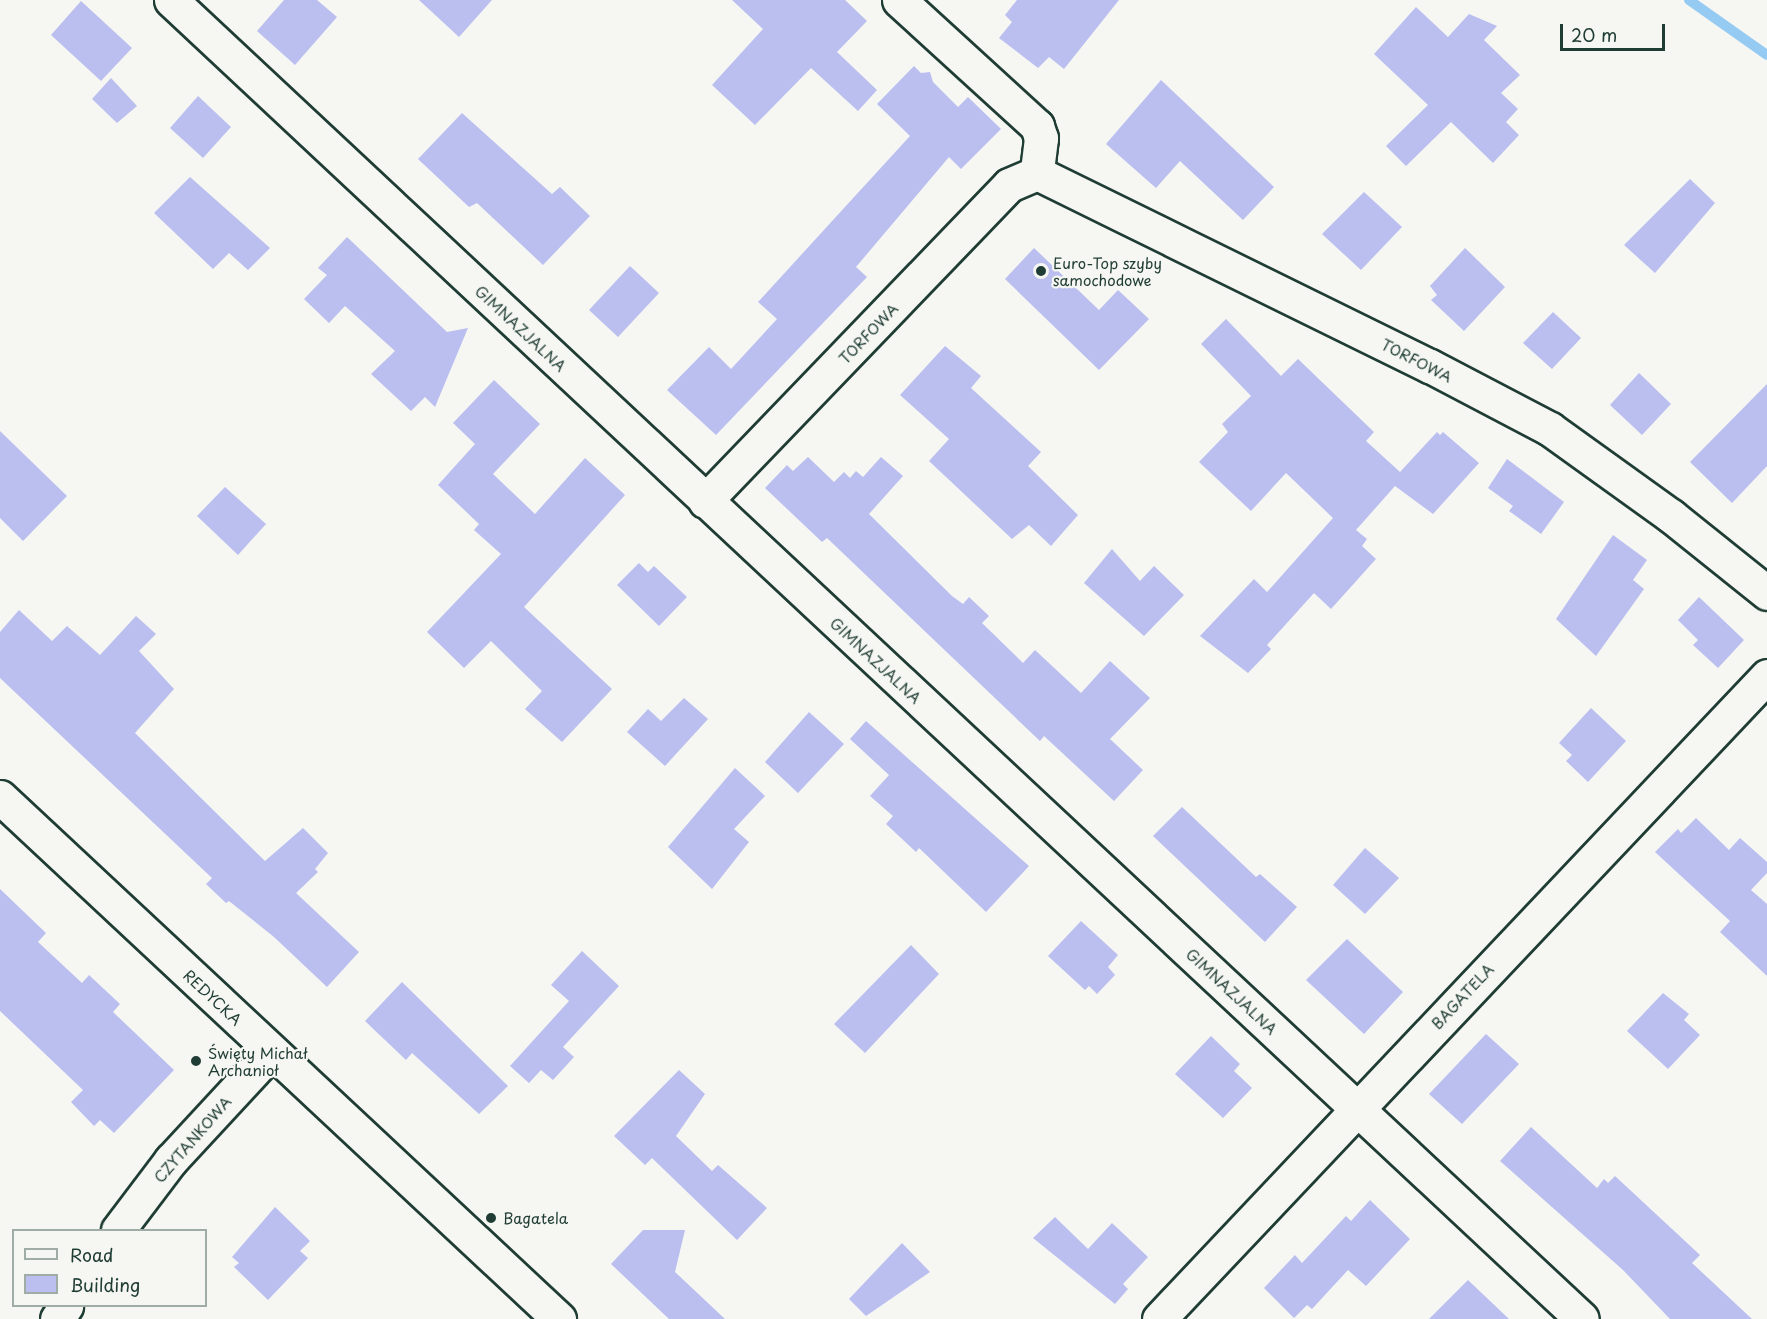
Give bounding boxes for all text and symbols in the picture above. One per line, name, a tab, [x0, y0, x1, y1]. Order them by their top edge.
scale bar	[1563, 12, 1668, 50]
text: 20 m	[1571, 21, 1617, 48]
place label: Euro-Top szyby samochodowe	[1053, 253, 1163, 288]
marker: Euro-Top szyby samochodowe	[1034, 264, 1048, 278]
street label: GIMNAZJALNA	[472, 281, 570, 375]
street label: TORFOWA	[835, 299, 901, 367]
street label: TORFOWA	[1379, 334, 1455, 386]
street label: GIMNAZJALNA	[827, 613, 925, 707]
street label: GIMNAZJALNA	[1183, 944, 1281, 1038]
street label: BAGATELA	[1427, 960, 1497, 1032]
street label: REDYCKA	[180, 966, 246, 1028]
place label: Święty Michał Archanioł	[208, 1043, 308, 1078]
marker: Święty Michał Archanioł	[189, 1054, 203, 1068]
street label: CZYTANKOWA	[150, 1092, 234, 1186]
place label: Bagatela	[503, 1209, 568, 1227]
marker: Bagatela	[484, 1211, 498, 1225]
legend	[12, 1229, 207, 1307]
text: Road	[70, 1241, 114, 1268]
text: Building	[70, 1271, 140, 1298]

